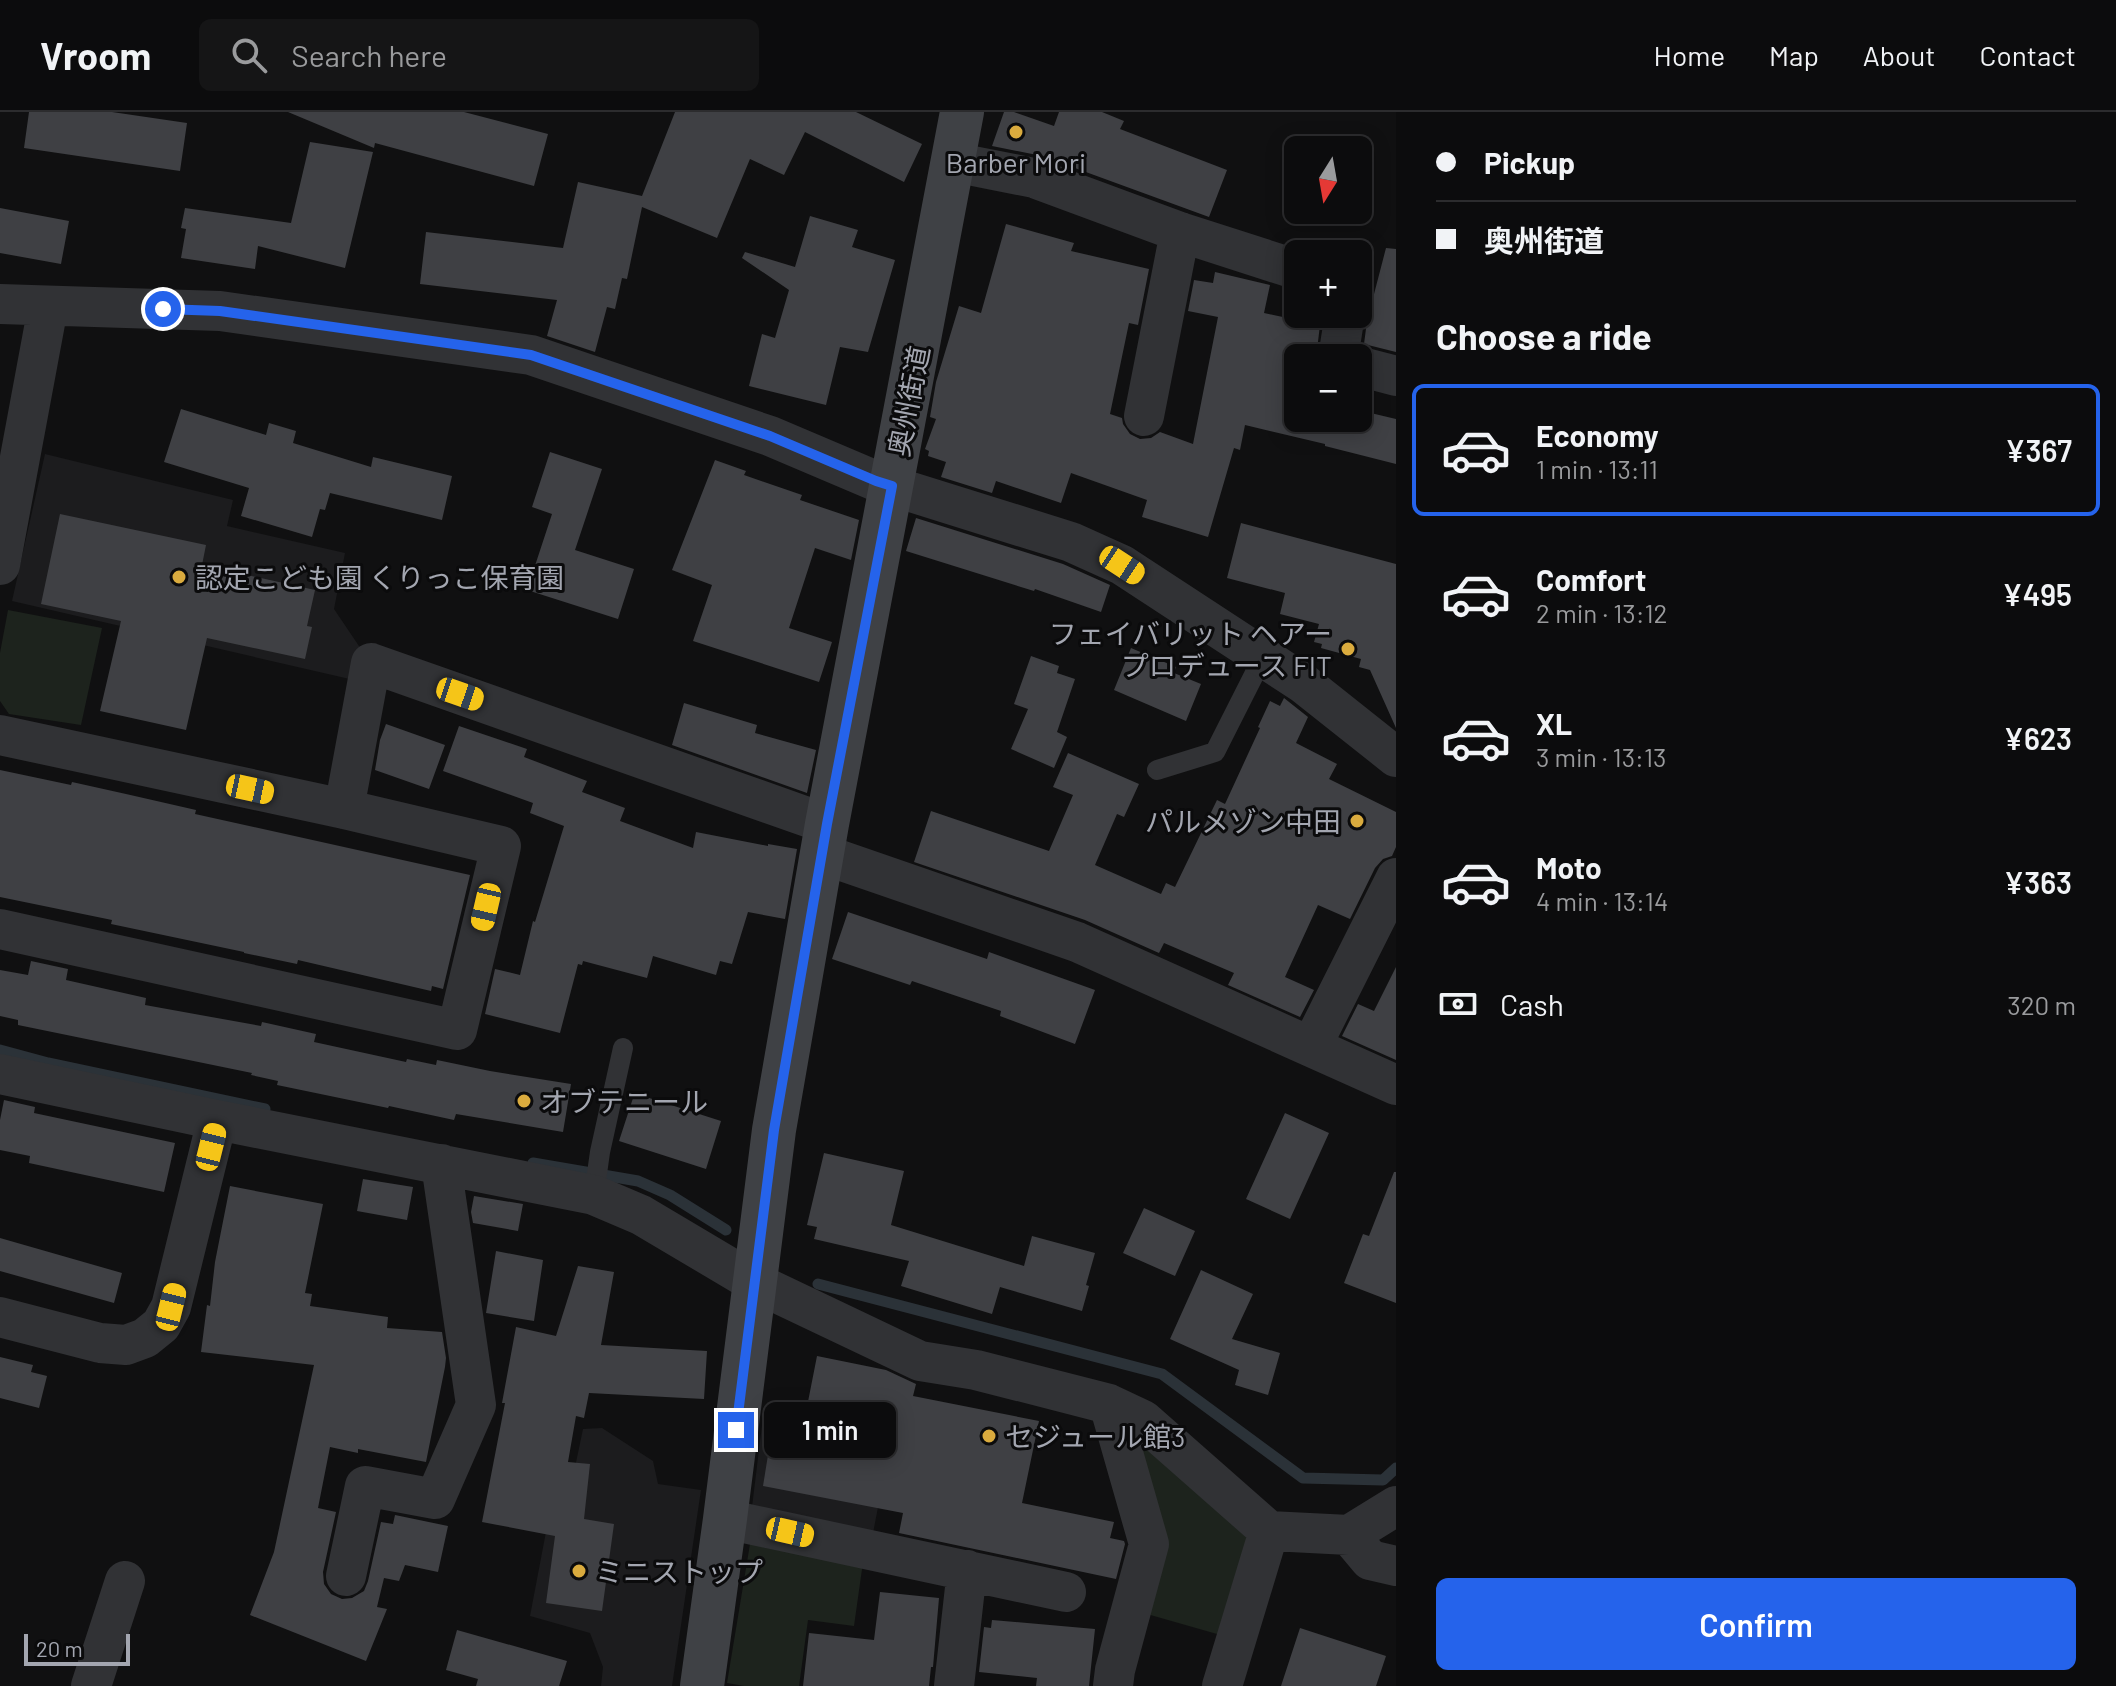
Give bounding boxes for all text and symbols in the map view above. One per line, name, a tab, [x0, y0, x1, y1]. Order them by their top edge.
search box	[199, 19, 759, 91]
text: Vroom	[40, 32, 151, 78]
icon: search	[227, 33, 271, 77]
text: Search here	[291, 37, 447, 73]
text: Home	[1654, 38, 1725, 72]
text: Map	[1769, 38, 1819, 72]
text: About	[1863, 38, 1935, 72]
text: Contact	[1979, 38, 2076, 72]
marker: Barber Mori	[1007, 123, 1025, 141]
north arrow	[1284, 136, 1372, 224]
map controls	[1284, 136, 1372, 432]
text: Pickup	[1484, 144, 1575, 180]
place label: Barber Mori	[946, 145, 1086, 179]
text: 奥州街道	[1484, 222, 1604, 258]
button: +	[1284, 240, 1372, 328]
route start	[145, 291, 181, 327]
text: Choose a ride	[1436, 314, 1652, 357]
street label: 奥州街道	[881, 343, 935, 459]
button: −	[1284, 344, 1372, 432]
icon: car	[1440, 414, 1512, 486]
text: Economy	[1536, 417, 1659, 453]
text: ¥367	[2005, 432, 2072, 468]
text: 1 min · 13:11	[1536, 453, 1658, 484]
car	[1095, 542, 1149, 588]
icon: car	[1440, 558, 1512, 630]
place label: 認定こども園 くりっこ保育園	[195, 560, 565, 594]
text: Comfort	[1536, 561, 1646, 597]
marker: 認定こども園 くりっこ保育園	[170, 568, 188, 586]
text: ¥495	[2002, 576, 2072, 612]
text: 2 min · 13:12	[1536, 597, 1667, 628]
place label: フェイバリット ヘアー プロデュース FIT	[1049, 616, 1332, 682]
marker: フェイバリット ヘアー プロデュース FIT	[1339, 640, 1357, 658]
car	[433, 675, 487, 713]
icon: car	[1440, 702, 1512, 774]
text: XL	[1536, 705, 1572, 741]
text: ¥623	[2003, 720, 2072, 756]
text: 3 min · 13:13	[1536, 741, 1666, 772]
car	[224, 772, 276, 806]
place label: パルメゾン中田	[1145, 804, 1341, 838]
marker: パルメゾン中田	[1348, 812, 1366, 830]
icon: car	[1440, 846, 1512, 918]
text: Moto	[1536, 849, 1602, 885]
text: ¥363	[2004, 864, 2072, 900]
car	[469, 881, 503, 933]
text: 4 min · 13:14	[1536, 885, 1668, 916]
icon: cash	[1436, 982, 1480, 1026]
text: Cash	[1500, 986, 1564, 1022]
text: 320 m	[2007, 989, 2076, 1020]
place label: オブテニール	[540, 1084, 708, 1118]
marker: オブテニール	[515, 1092, 533, 1110]
car	[194, 1121, 228, 1173]
car	[154, 1281, 188, 1333]
callout: 1 min	[764, 1402, 896, 1458]
route end	[718, 1412, 754, 1448]
text: 1 min	[802, 1414, 858, 1445]
place label: セジュール館3	[1005, 1419, 1185, 1453]
marker: セジュール館3	[980, 1427, 998, 1445]
car	[764, 1515, 816, 1549]
place label: ミニストップ	[595, 1554, 763, 1588]
marker: ミニストップ	[570, 1562, 588, 1580]
button: Confirm	[1436, 1578, 2076, 1670]
scale bar	[24, 1630, 130, 1666]
text: 20 m	[36, 1635, 83, 1661]

